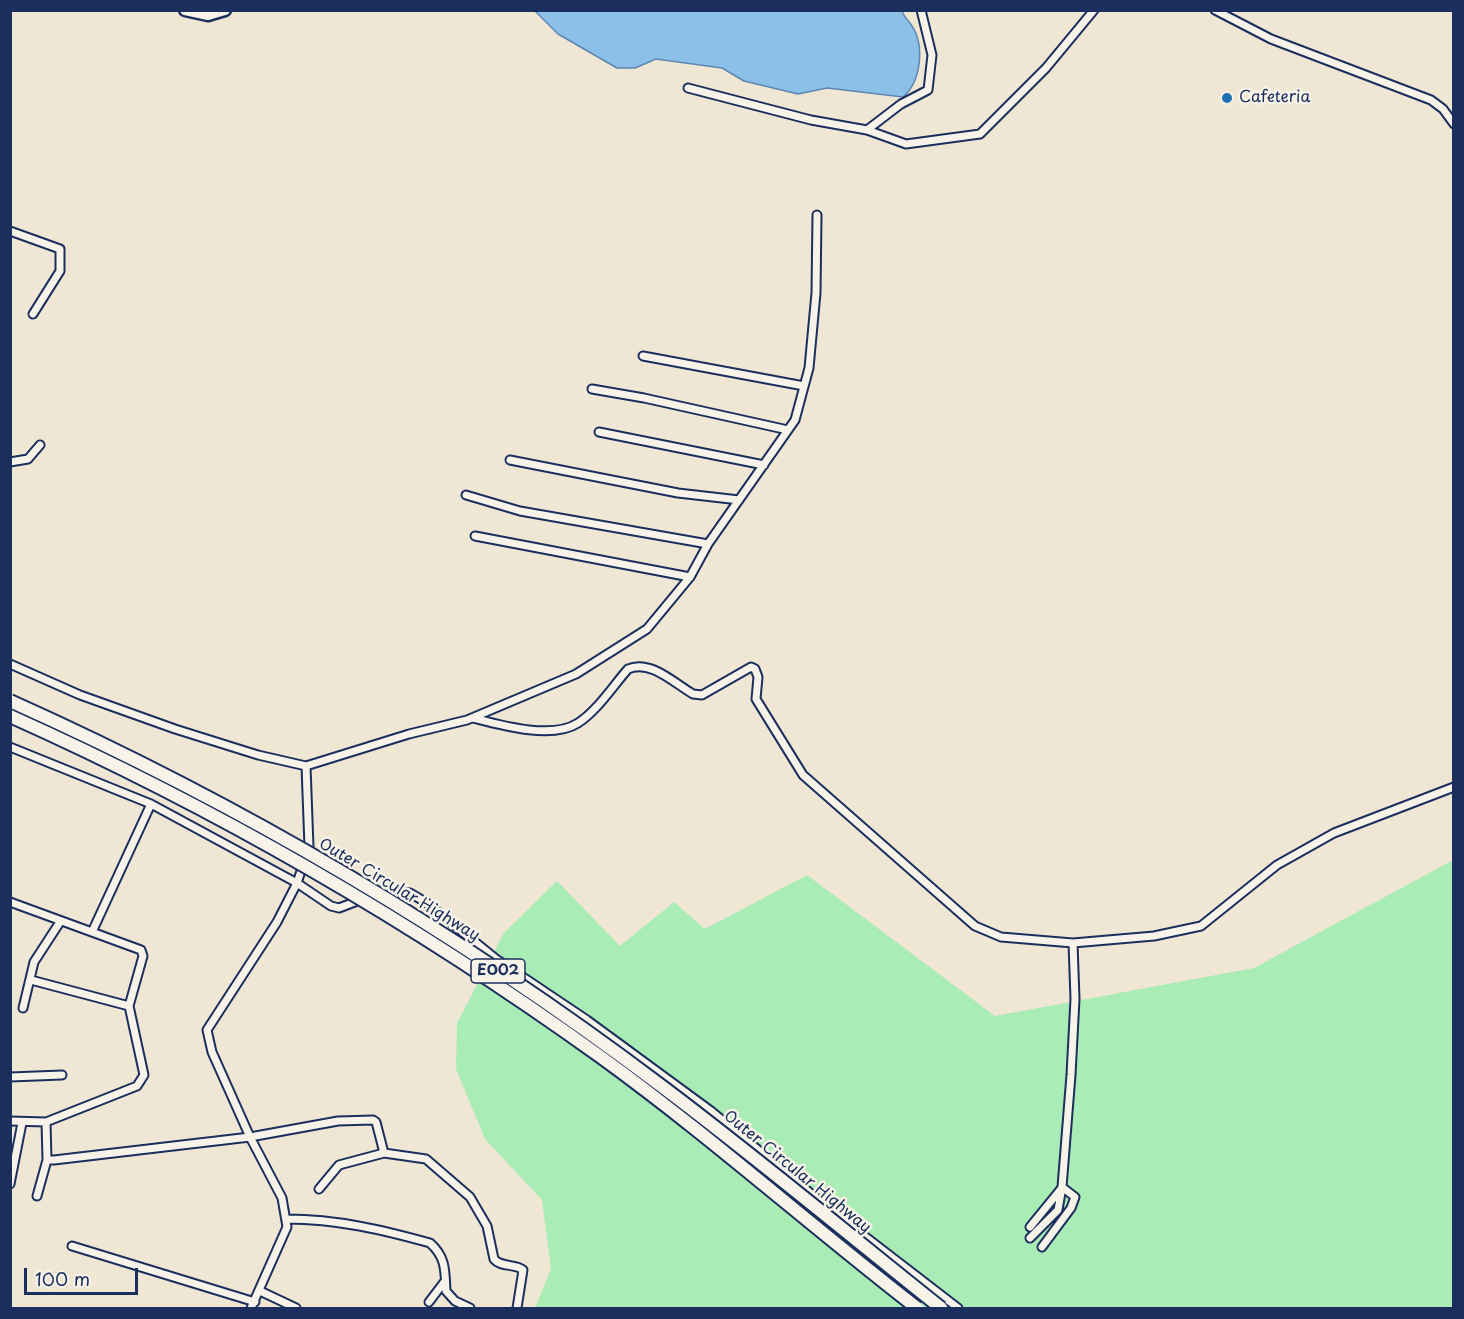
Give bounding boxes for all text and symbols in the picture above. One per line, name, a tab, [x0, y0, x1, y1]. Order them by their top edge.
place label: Cafeteria	[1239, 88, 1311, 108]
marker: Cafeteria	[1220, 91, 1234, 105]
street label: Outer Circular Highway	[315, 834, 483, 946]
road number: E002	[471, 959, 525, 983]
street label: Outer Circular Highway	[719, 1107, 875, 1237]
scale bar	[27, 1256, 141, 1294]
text: 100 m	[35, 1265, 90, 1292]

